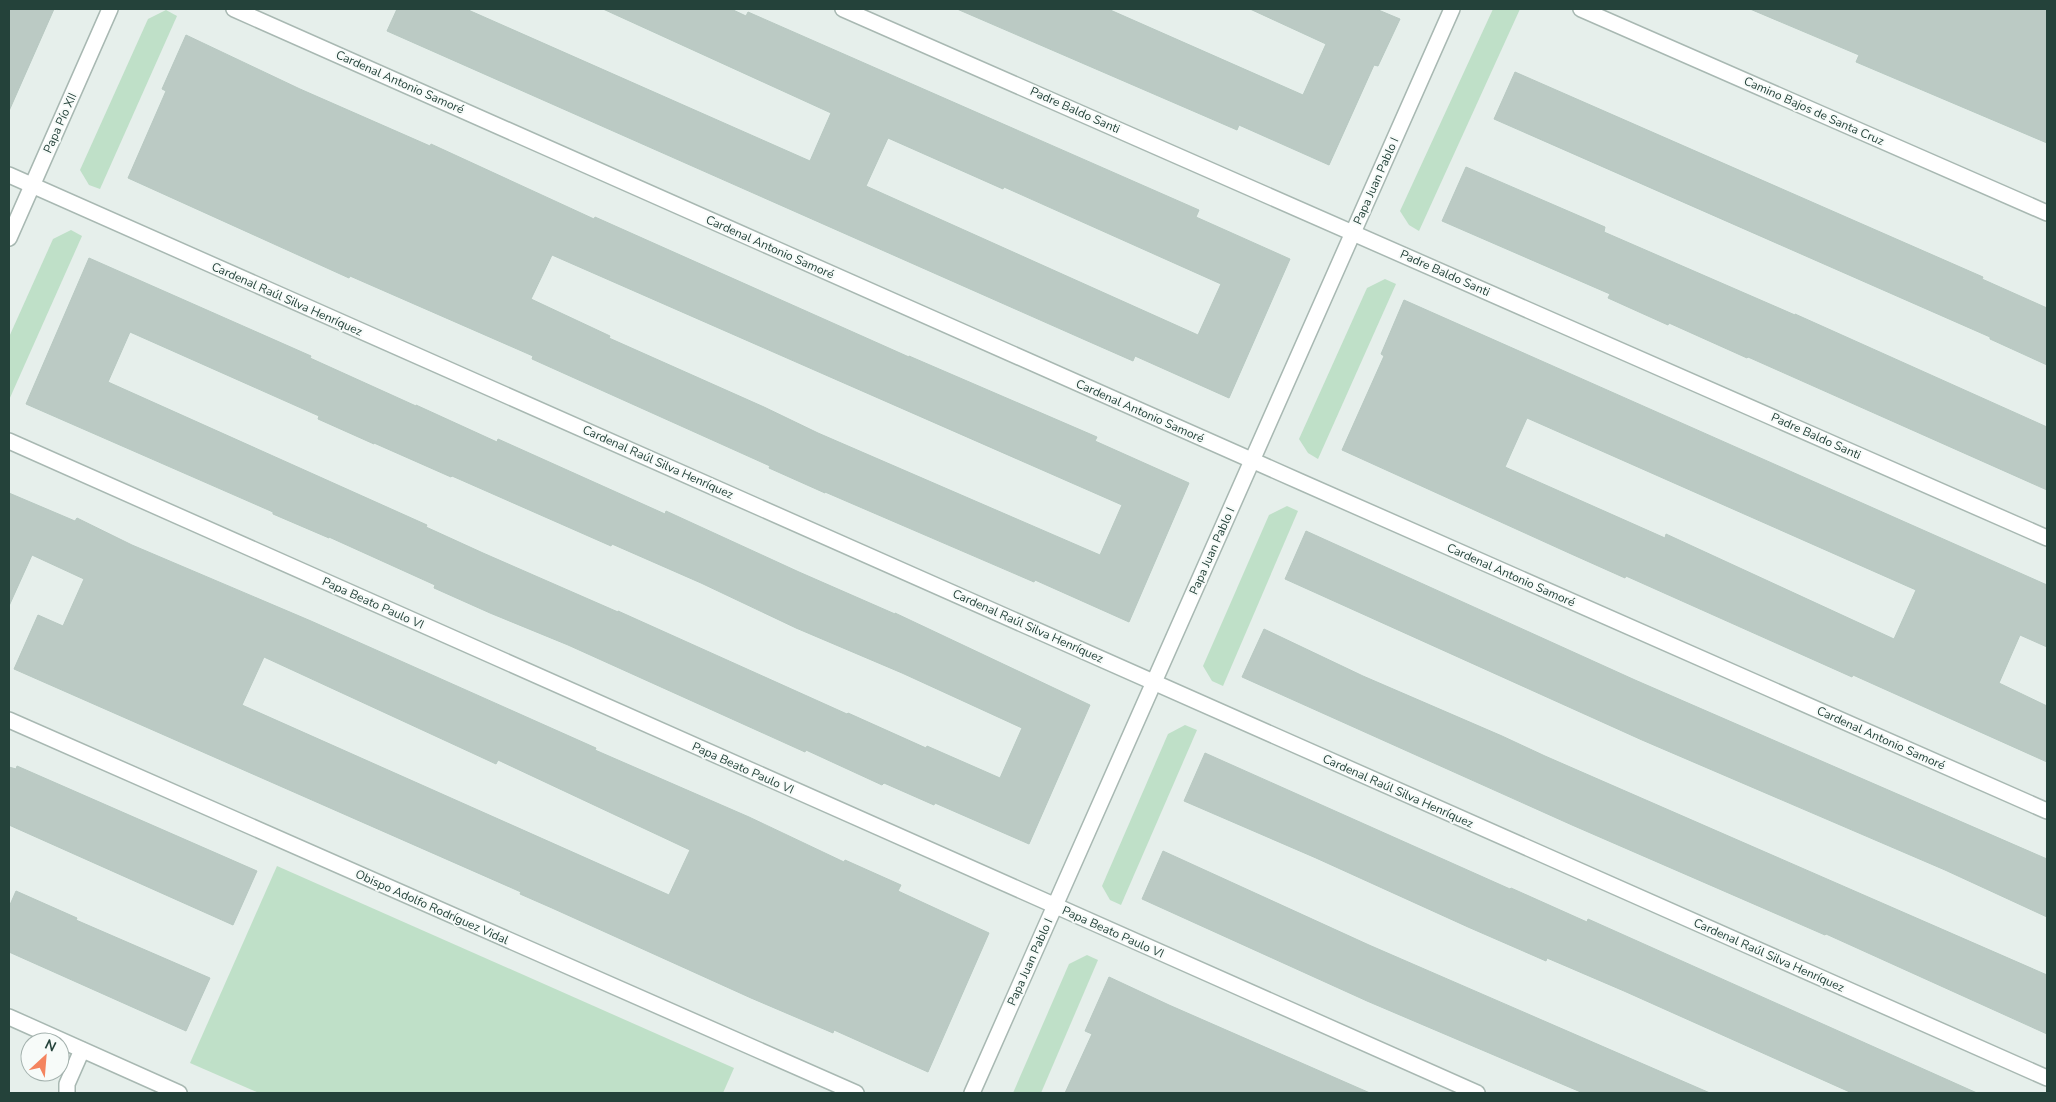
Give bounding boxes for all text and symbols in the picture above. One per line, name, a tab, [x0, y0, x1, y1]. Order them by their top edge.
street label: Cardenal Antonio Samoré	[333, 46, 467, 118]
street label: Camino Bajos de Santa Cruz	[1741, 73, 1887, 149]
street label: Padre Baldo Santi	[1028, 83, 1122, 137]
street label: Papa Pío XII	[40, 90, 80, 156]
street label: Papa Juan Pablo I	[1350, 135, 1402, 227]
street label: Cardenal Antonio Samoré	[703, 211, 837, 283]
street label: Padre Baldo Santi	[1398, 246, 1492, 300]
street label: Cardenal Raúl Silva Henríquez	[209, 258, 365, 340]
street label: Cardenal Antonio Samoré	[1073, 375, 1207, 447]
street label: Padre Baldo Santi	[1769, 409, 1863, 463]
street label: Cardenal Raúl Silva Henríquez	[580, 421, 736, 503]
street label: Papa Juan Pablo I	[1186, 505, 1238, 597]
street label: Cardenal Antonio Samoré	[1444, 539, 1578, 611]
street label: Papa Beato Paulo VI	[320, 573, 426, 633]
street label: Cardenal Raúl Silva Henríquez	[950, 585, 1106, 667]
street label: Cardenal Antonio Samoré	[1814, 702, 1948, 774]
street label: Papa Beato Paulo VI	[690, 738, 796, 798]
street label: Cardenal Raúl Silva Henríquez	[1320, 750, 1476, 832]
street label: Obispo Adolfo Rodríguez Vidal	[353, 866, 512, 948]
street label: Papa Beato Paulo VI	[1060, 902, 1166, 962]
street label: Cardenal Raúl Silva Henríquez	[1691, 914, 1847, 996]
street label: Papa Juan Pablo I	[1004, 916, 1056, 1008]
north arrow	[20, 1032, 70, 1082]
text: N	[42, 1035, 59, 1057]

